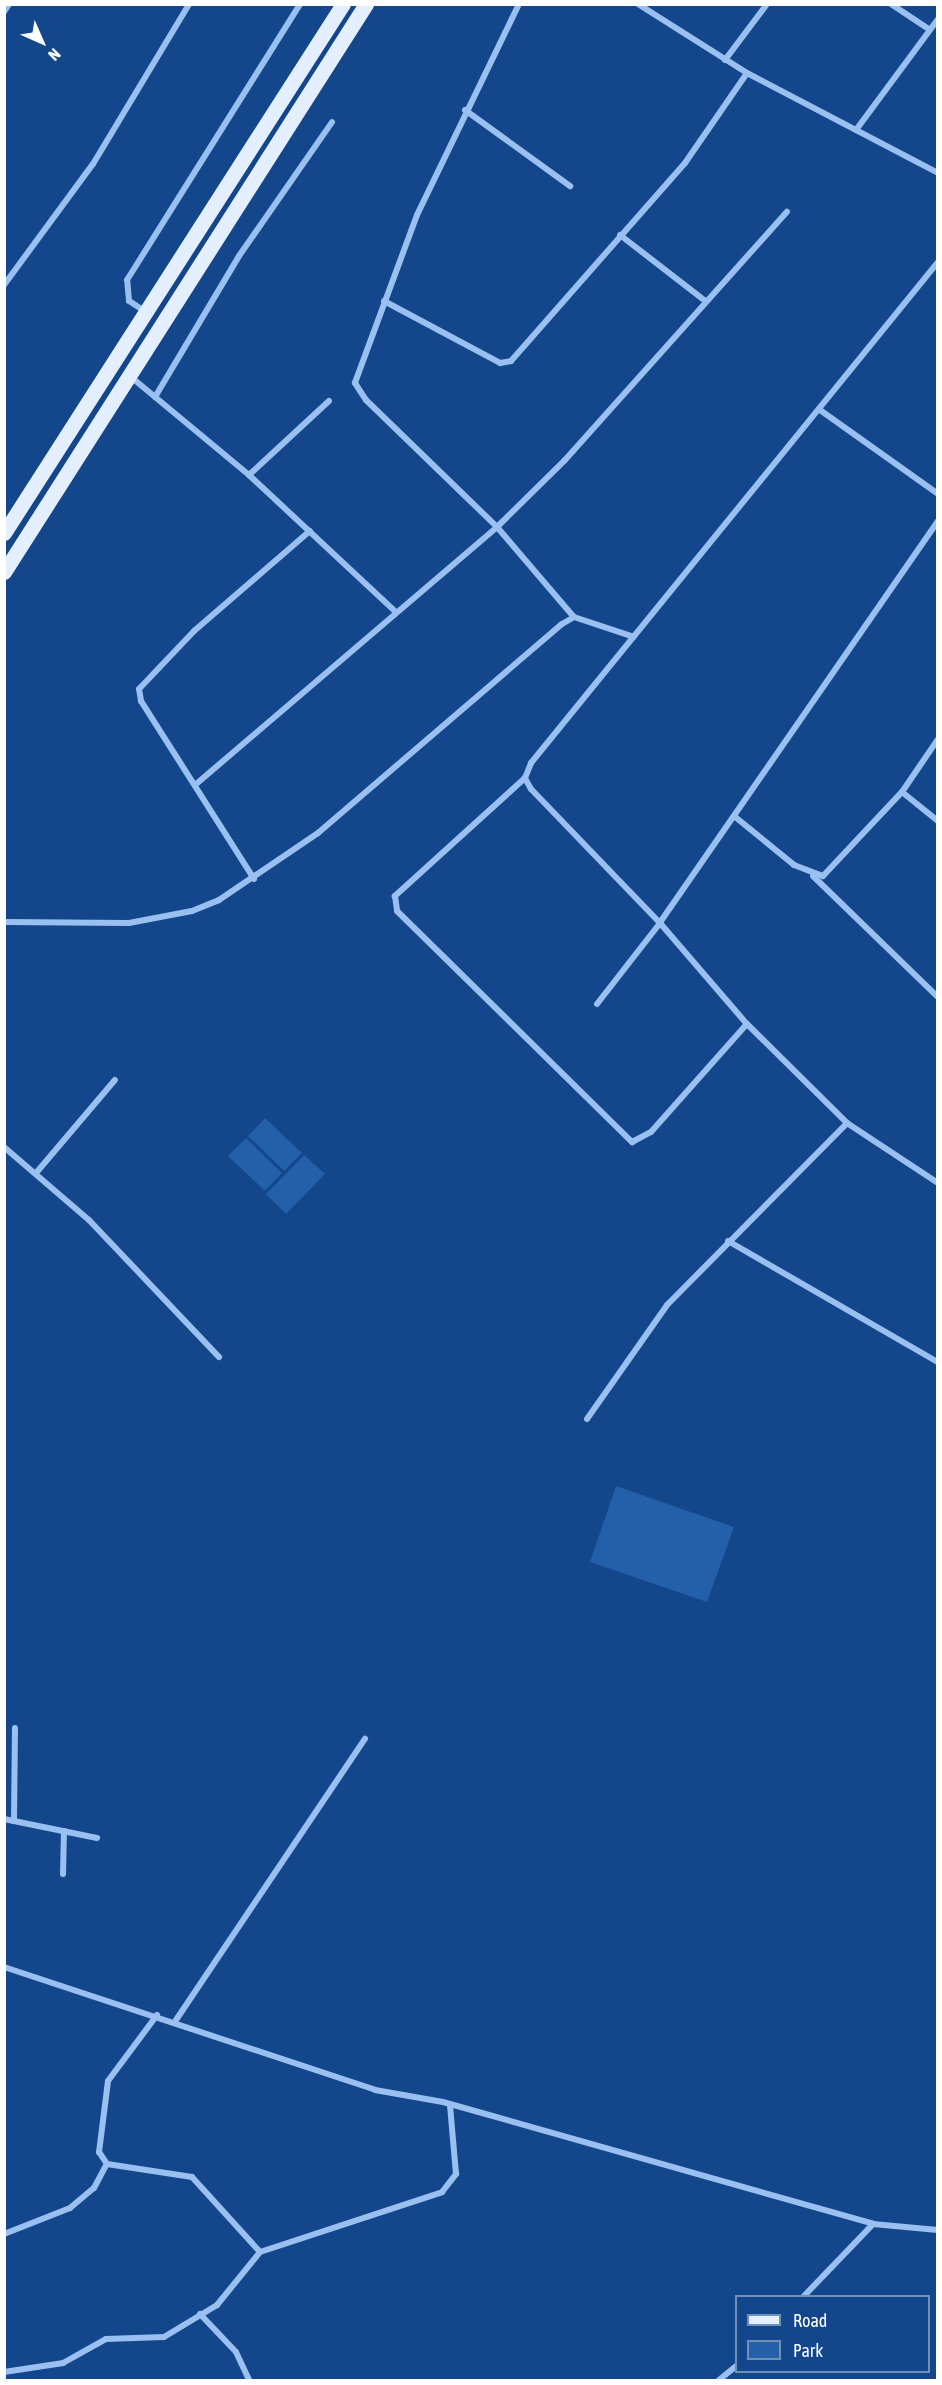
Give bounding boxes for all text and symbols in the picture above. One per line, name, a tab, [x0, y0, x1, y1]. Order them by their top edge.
north arrow	[12, 12, 72, 72]
text: N	[45, 45, 64, 64]
legend	[735, 2295, 930, 2373]
text: Road	[793, 2310, 827, 2331]
text: Park	[793, 2340, 823, 2361]

